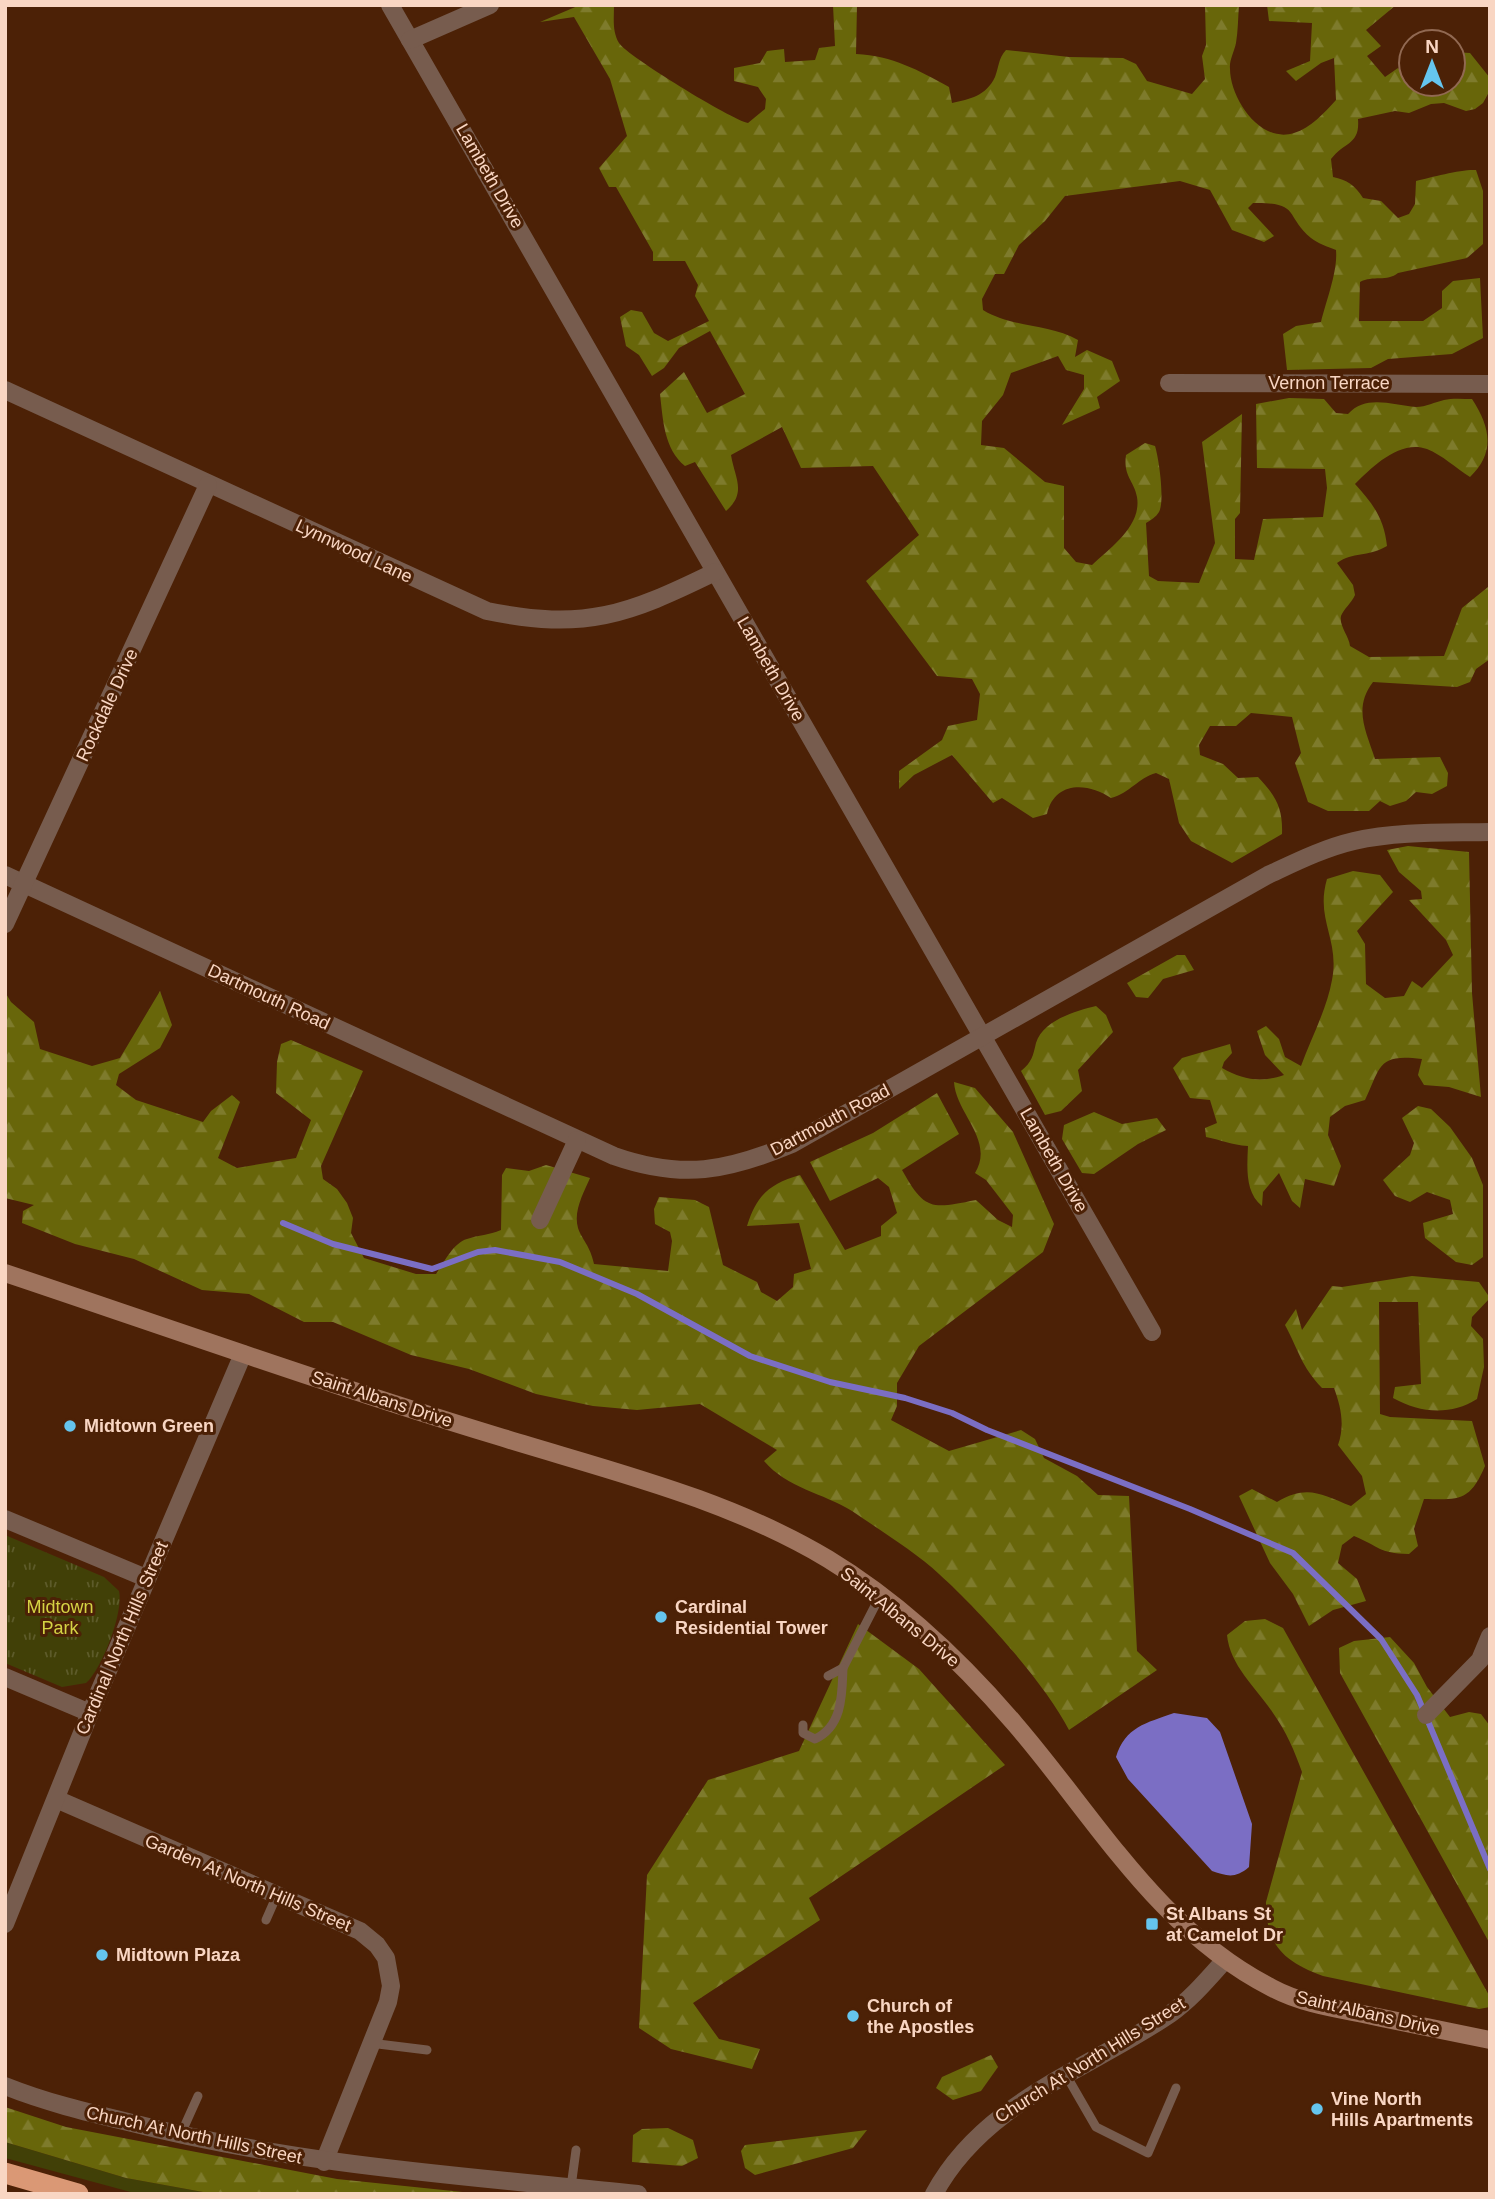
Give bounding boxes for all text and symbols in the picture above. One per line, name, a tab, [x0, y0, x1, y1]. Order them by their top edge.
north arrow	[1397, 28, 1467, 98]
text: N	[1425, 36, 1439, 57]
street label: Lambeth Drive	[452, 120, 528, 232]
street label: Vernon Terrace	[1268, 373, 1390, 393]
street label: Lynnwood Lane	[292, 515, 416, 587]
street label: Lambeth Drive	[733, 613, 809, 725]
street label: Rockdale Drive	[72, 645, 142, 765]
street label: Dartmouth Road	[205, 960, 333, 1034]
street label: Dartmouth Road	[767, 1080, 893, 1160]
street label: Lambeth Drive	[1016, 1104, 1092, 1216]
street label: Saint Albans Drive	[309, 1367, 455, 1431]
place label: Midtown Green	[84, 1416, 214, 1436]
marker: Midtown Green	[62, 1418, 78, 1434]
street label: Cardinal North Hills Street	[72, 1538, 172, 1738]
street label: Saint Albans Drive	[837, 1563, 963, 1671]
park label: Midtown Park	[26, 1597, 94, 1638]
place label: Cardinal Residential Tower	[675, 1597, 828, 1638]
marker: Cardinal Residential Tower	[653, 1609, 669, 1625]
street label: Garden At North Hills Street	[142, 1830, 354, 1936]
place label: St Albans St at Camelot Dr	[1166, 1904, 1283, 1945]
marker: St Albans St at Camelot Dr	[1144, 1916, 1160, 1932]
place label: Midtown Plaza	[116, 1945, 241, 1965]
marker: Midtown Plaza	[94, 1947, 110, 1963]
street label: Saint Albans Drive	[1294, 1987, 1442, 2039]
street label: Church At North Hills Street	[991, 1993, 1189, 2127]
place label: Church of the Apostles	[867, 1996, 974, 2037]
marker: Church of the Apostles	[845, 2008, 861, 2024]
place label: Vine North Hills Apartments	[1331, 2089, 1473, 2130]
marker: Vine North Hills Apartments	[1309, 2101, 1325, 2117]
street label: Church At North Hills Street	[84, 2102, 304, 2168]

